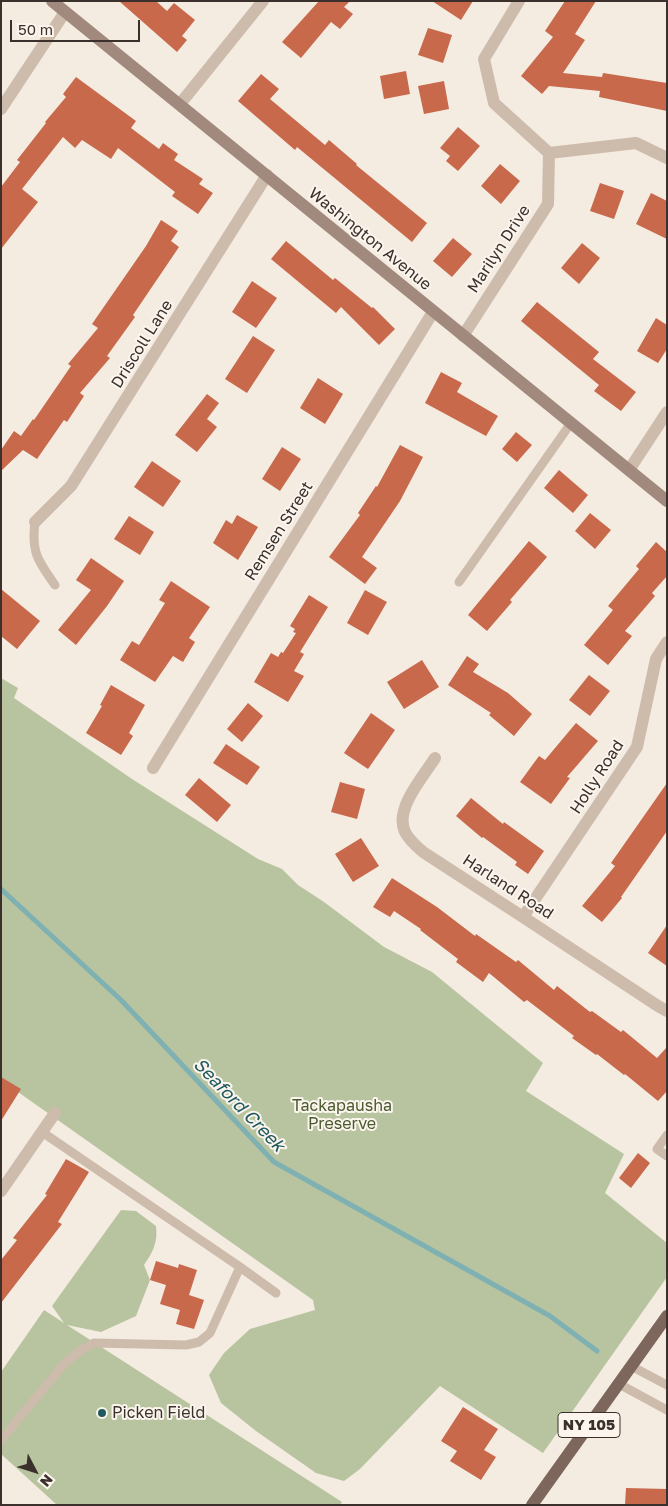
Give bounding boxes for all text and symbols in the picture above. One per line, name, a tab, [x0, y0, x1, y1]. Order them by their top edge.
scale bar	[12, 10, 142, 42]
text: 50 m	[18, 20, 53, 38]
street label: Washington Avenue	[305, 184, 435, 294]
street label: Marilyn Drive	[464, 202, 534, 296]
street label: Driscoll Lane	[107, 296, 177, 392]
street label: Remsen Street	[241, 478, 317, 584]
street label: Holly Road	[566, 737, 628, 817]
street label: Harland Road	[459, 850, 557, 924]
water label: Seaford Creek	[189, 1054, 289, 1156]
park label: Tackapausha Preserve	[292, 1096, 392, 1134]
place label: Picken Field	[112, 1403, 205, 1423]
marker: Picken Field	[96, 1407, 108, 1419]
road number: NY 105	[558, 1412, 620, 1438]
north arrow	[10, 1446, 60, 1496]
text: N	[37, 1471, 57, 1490]

